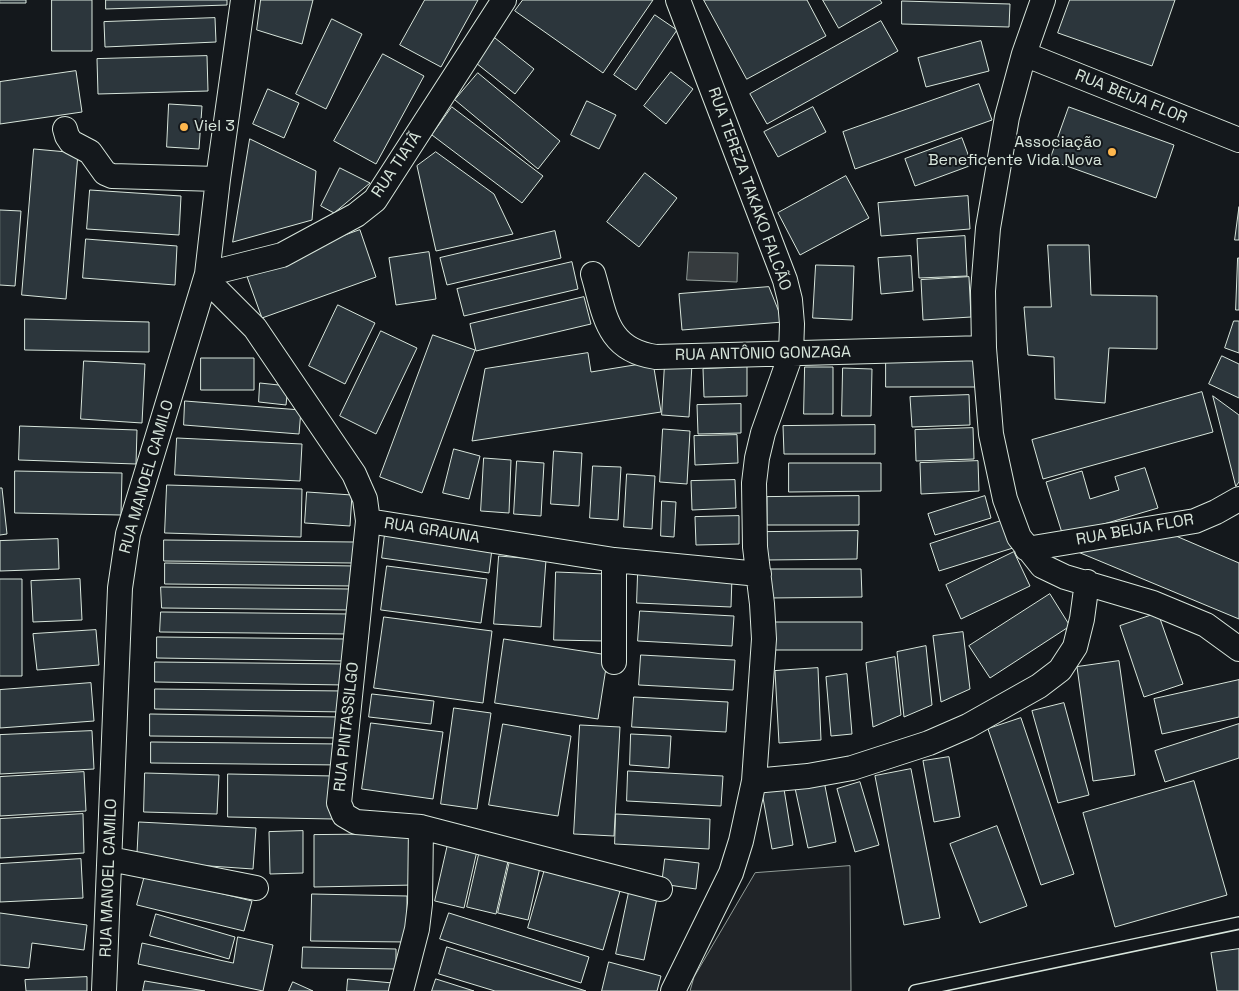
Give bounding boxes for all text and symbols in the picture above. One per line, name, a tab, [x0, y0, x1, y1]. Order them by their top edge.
street label: RUA BEIJA FLOR	[1072, 66, 1190, 128]
street label: RUA TEREZA TAKAKO FALCÃO	[703, 85, 795, 293]
place label: Viel 3	[194, 117, 235, 137]
marker: Viel 3	[178, 121, 190, 133]
street label: RUA TIATÃ	[368, 128, 426, 202]
place label: Associação Beneficente Vida Nova	[928, 133, 1102, 171]
marker: Associação Beneficente Vida Nova	[1106, 146, 1118, 158]
street label: RUA ANTÔNIO GONZAGA	[675, 343, 851, 365]
street label: RUA MANOEL CAMILO	[116, 398, 178, 556]
street label: RUA BEIJA FLOR	[1075, 510, 1195, 550]
street label: RUA GRAUNA	[383, 514, 481, 548]
street label: RUA PINTASSILGO	[331, 661, 363, 793]
street label: RUA MANOEL CAMILO	[97, 798, 121, 958]

